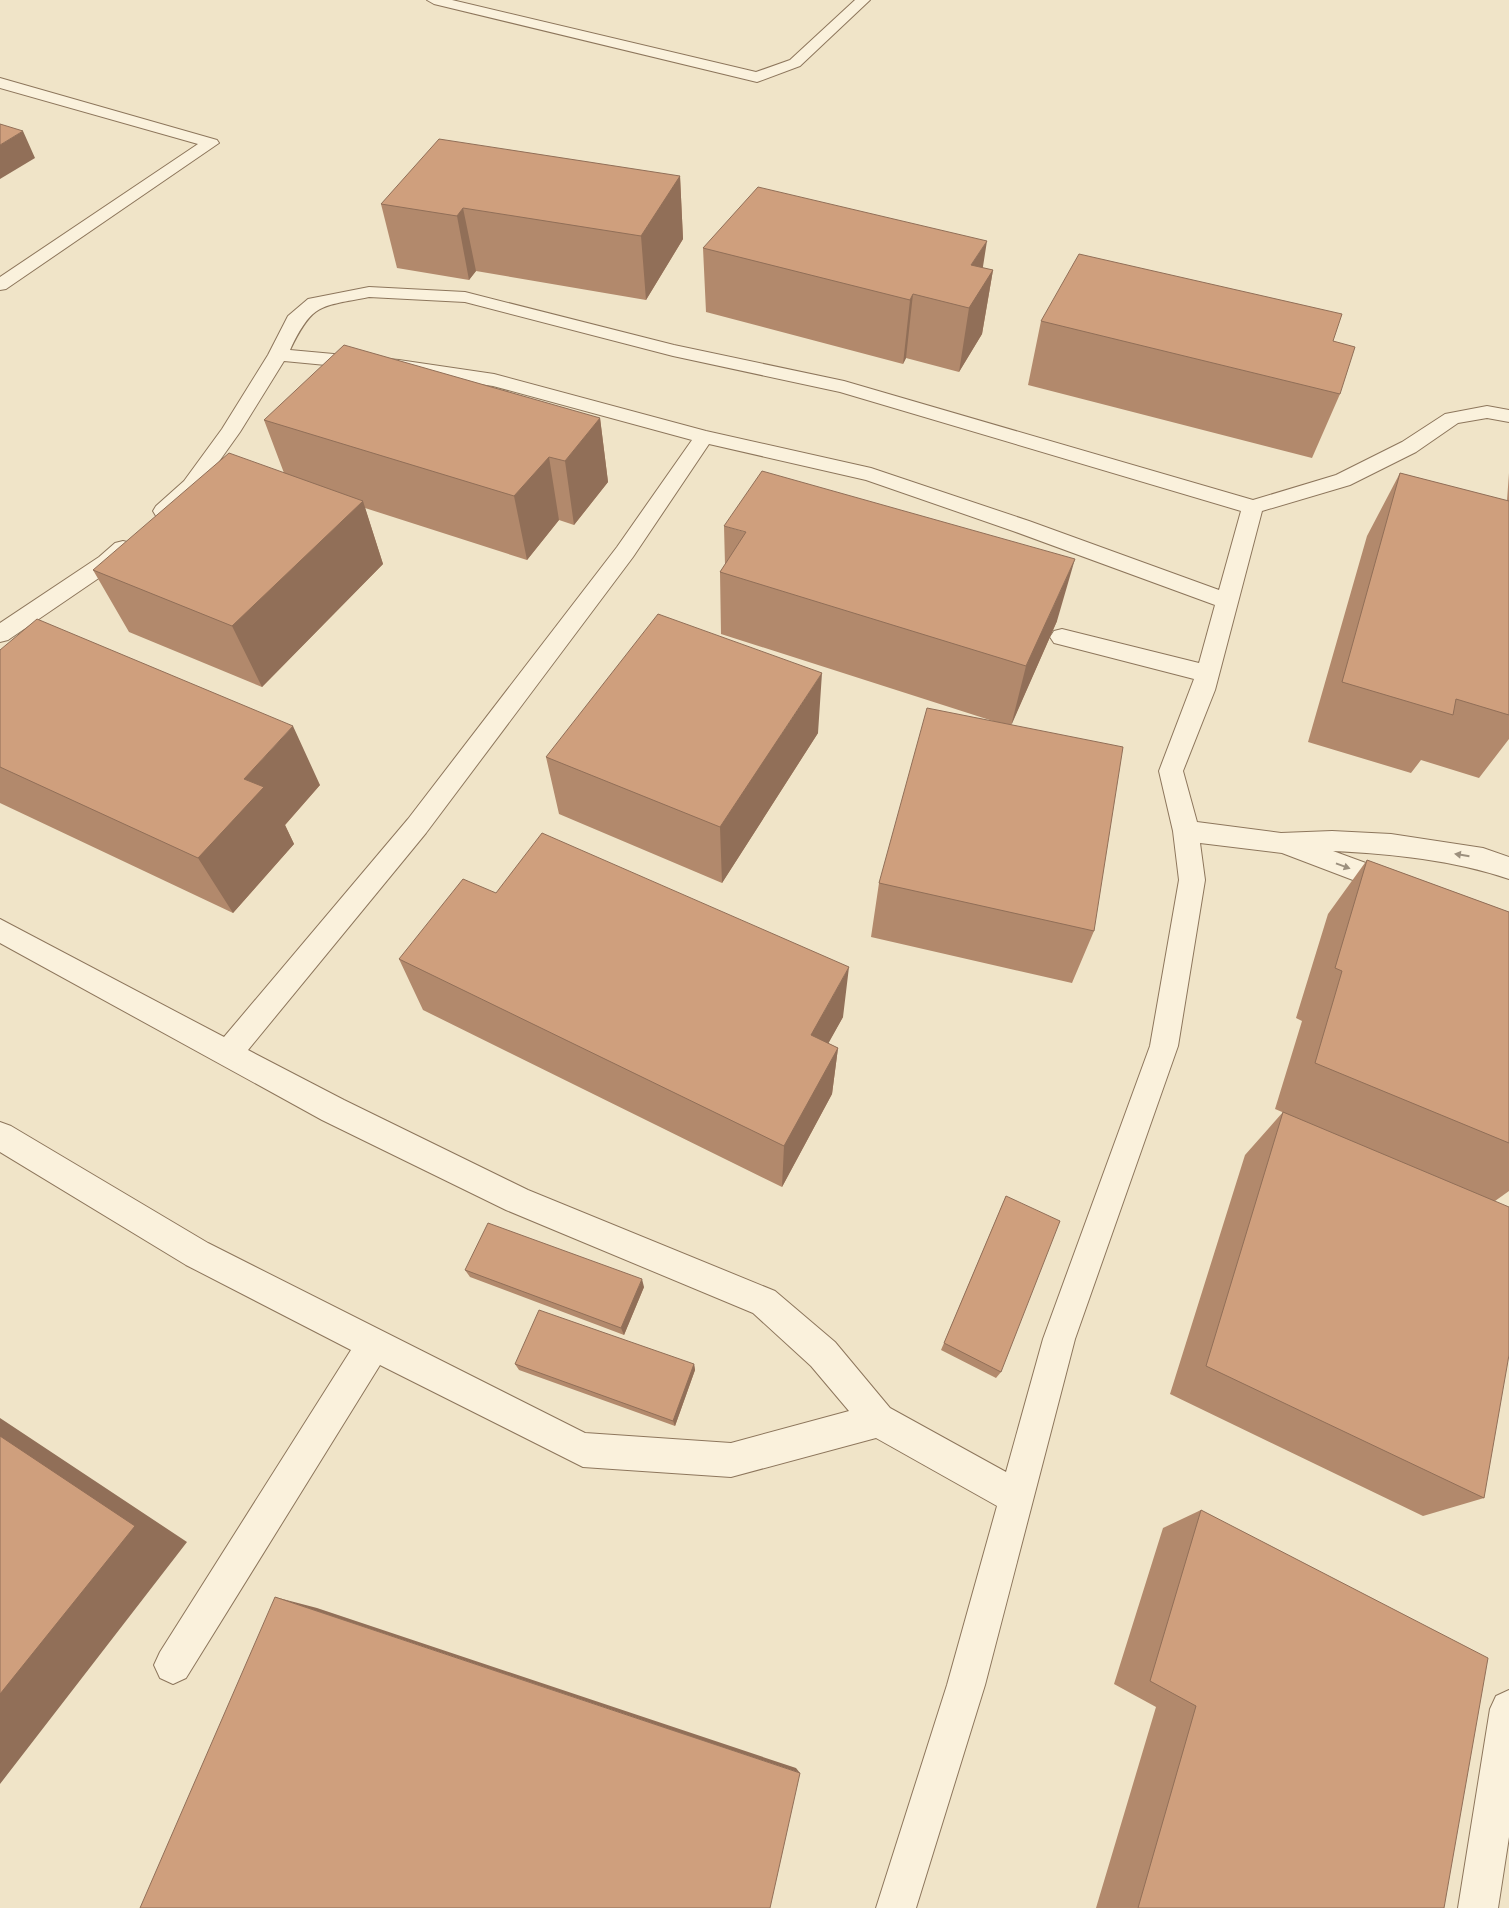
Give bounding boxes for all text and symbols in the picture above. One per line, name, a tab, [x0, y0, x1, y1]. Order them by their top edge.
one-way arrow	[1454, 851, 1470, 859]
one-way arrow	[1336, 862, 1351, 870]

